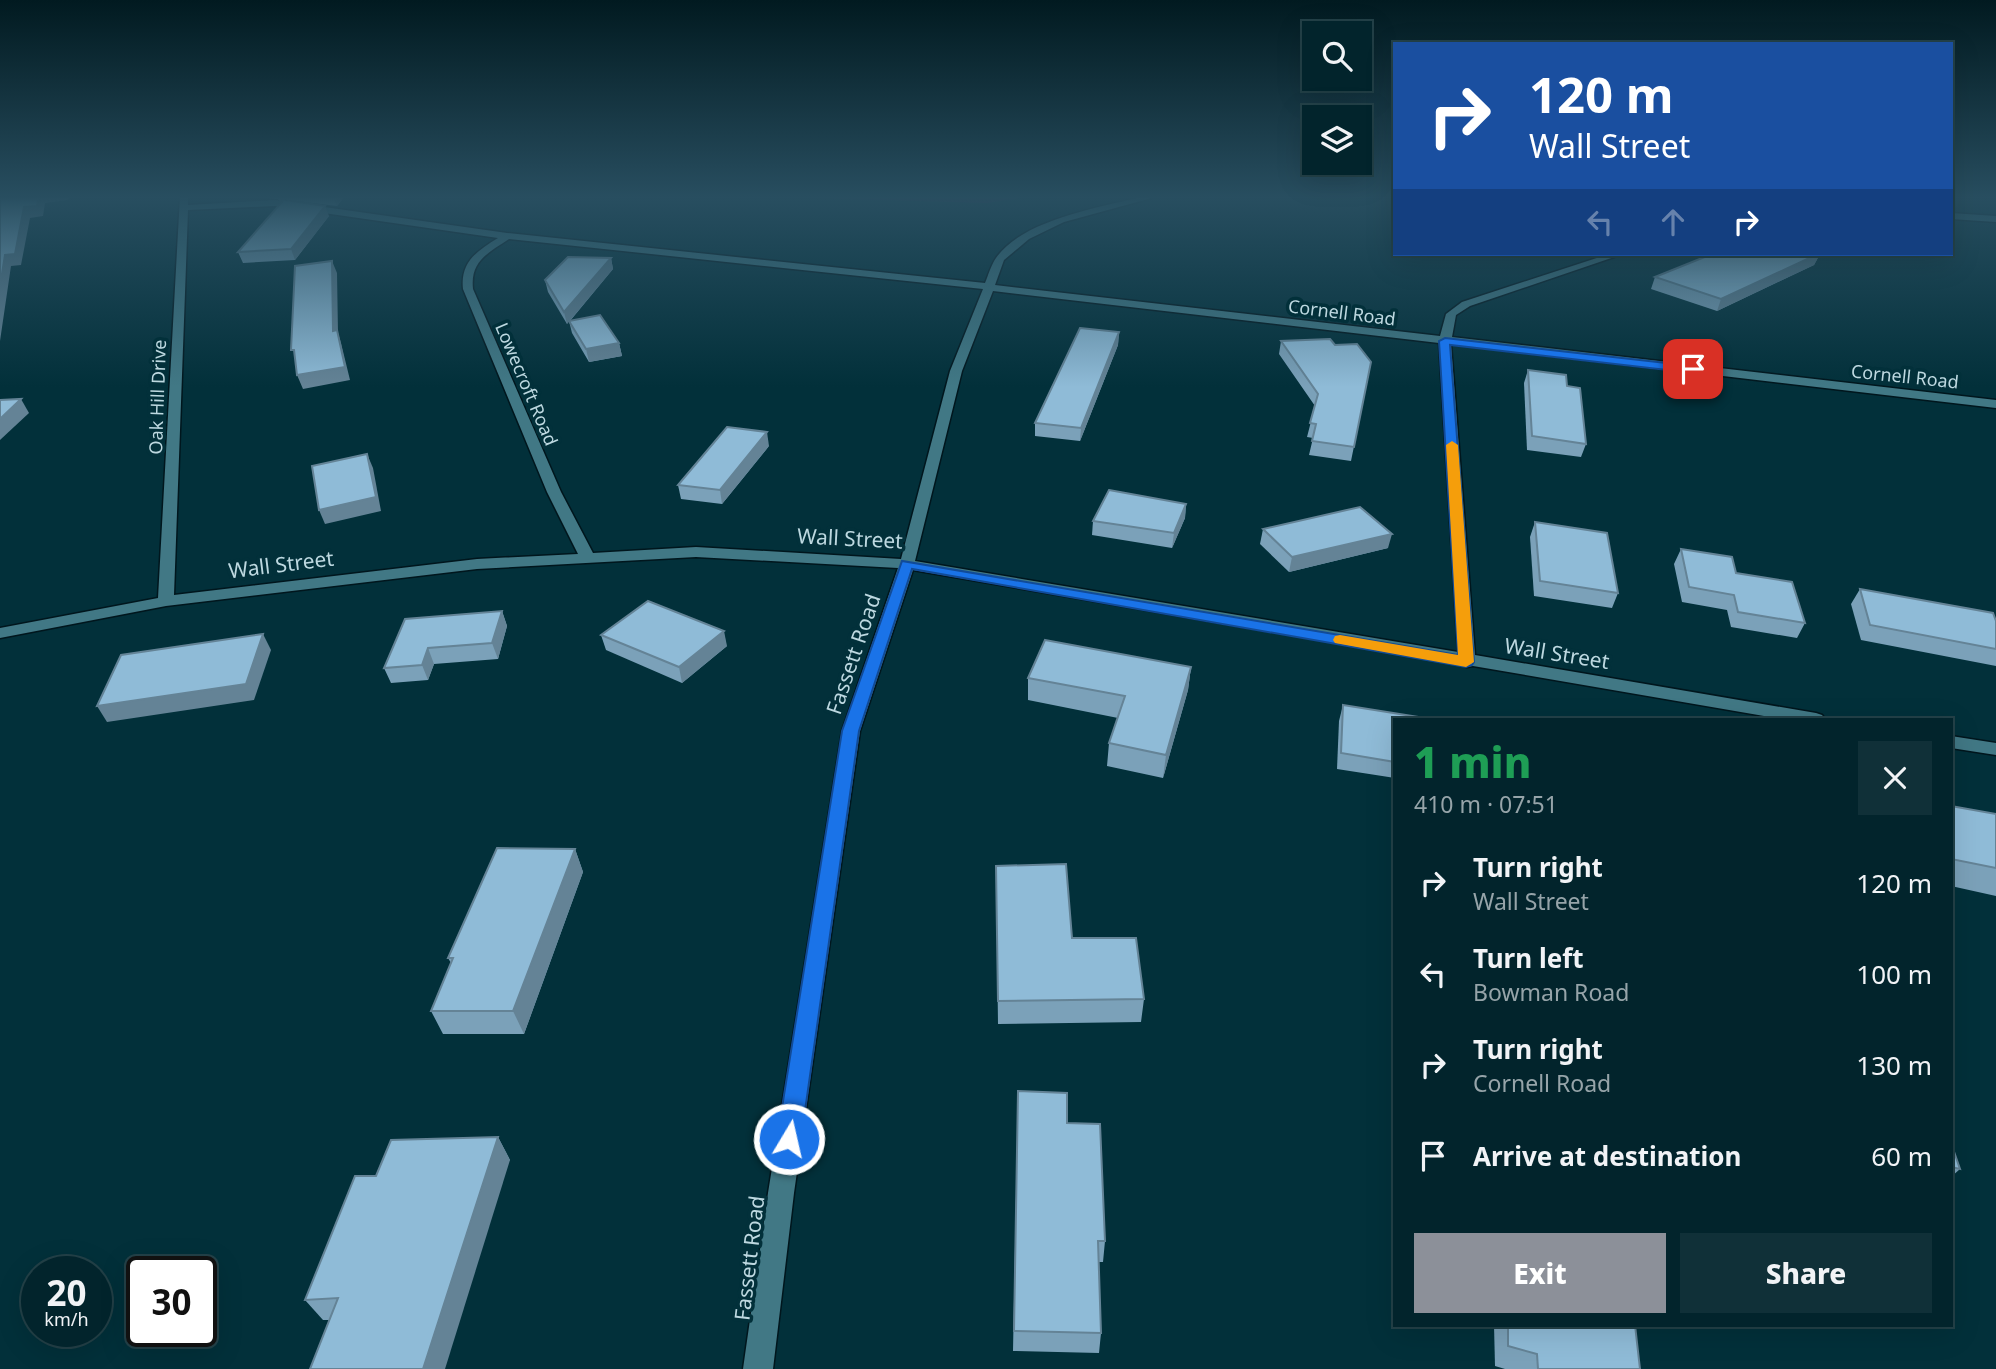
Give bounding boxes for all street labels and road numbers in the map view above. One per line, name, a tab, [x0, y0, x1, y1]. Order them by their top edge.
street label: Cornell Road	[1287, 293, 1397, 331]
street label: Lowecroft Road	[490, 319, 564, 449]
street label: Oak Hill Drive	[143, 339, 171, 455]
street label: Cornell Road	[1850, 358, 1960, 394]
street label: Wall Street	[796, 521, 904, 555]
street label: Wall Street	[227, 544, 336, 584]
street label: Fassett Road	[819, 590, 887, 718]
street label: Wall Street	[1503, 631, 1612, 675]
street label: Fassett Road	[727, 1194, 771, 1322]

